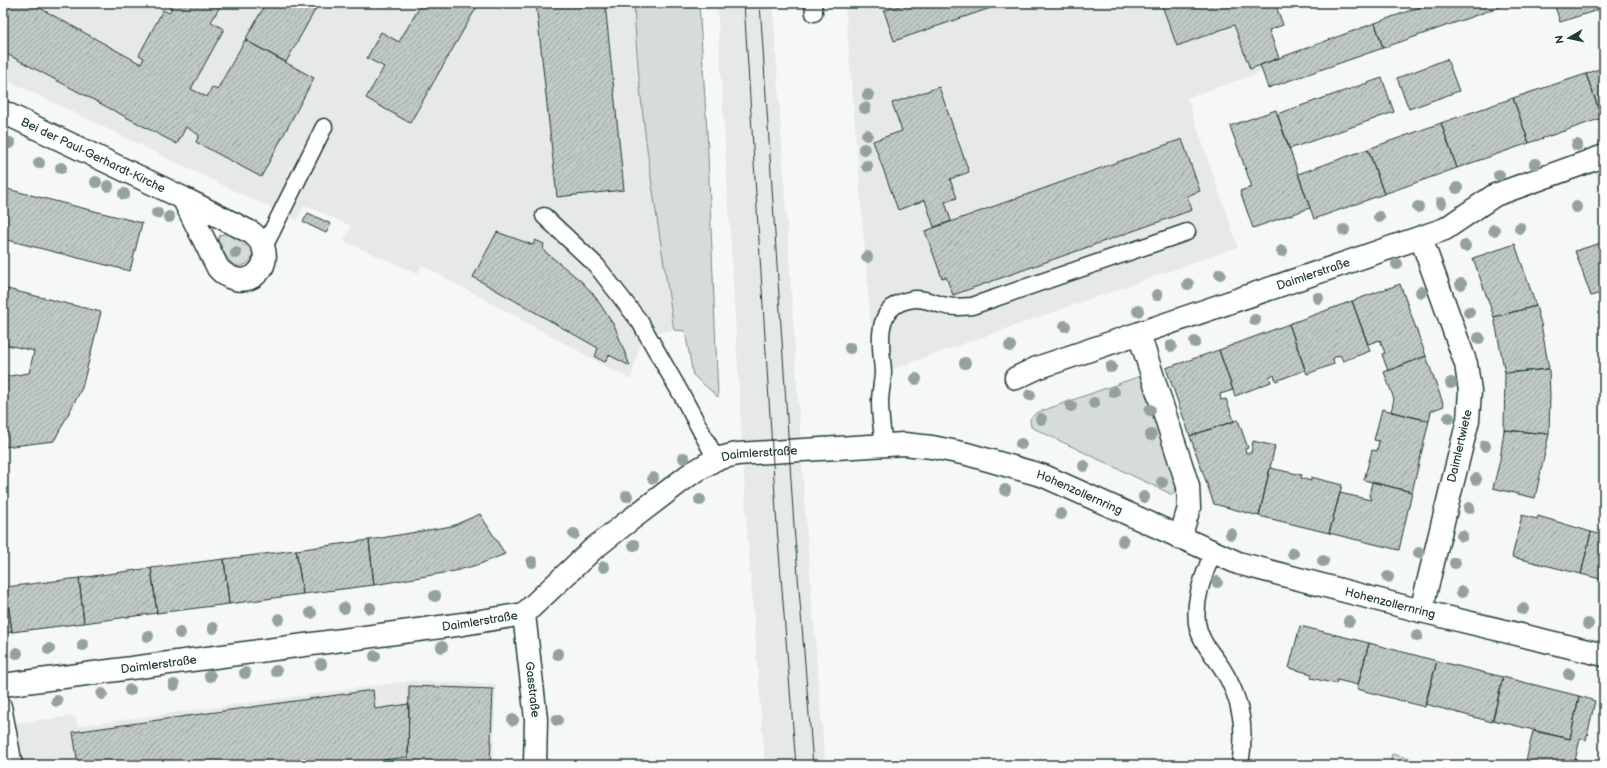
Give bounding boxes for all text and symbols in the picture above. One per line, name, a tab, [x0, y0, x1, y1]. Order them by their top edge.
north arrow	[1549, 18, 1589, 58]
text: N	[1553, 34, 1567, 45]
street label: Bei der Paul-Gerhardt-Kirche	[18, 114, 168, 196]
street label: Daimlerstraße	[1274, 254, 1352, 293]
street label: Daimlertwiete	[1444, 408, 1476, 484]
street label: Daimlerstraße	[720, 443, 798, 465]
street label: Hohenzollernring	[1035, 467, 1125, 518]
street label: Hohenzollernring	[1343, 584, 1437, 622]
street label: Daimlerstraße	[441, 608, 519, 634]
street label: Daimlerstraße	[120, 652, 198, 677]
street label: Gasstraße	[522, 661, 543, 718]

